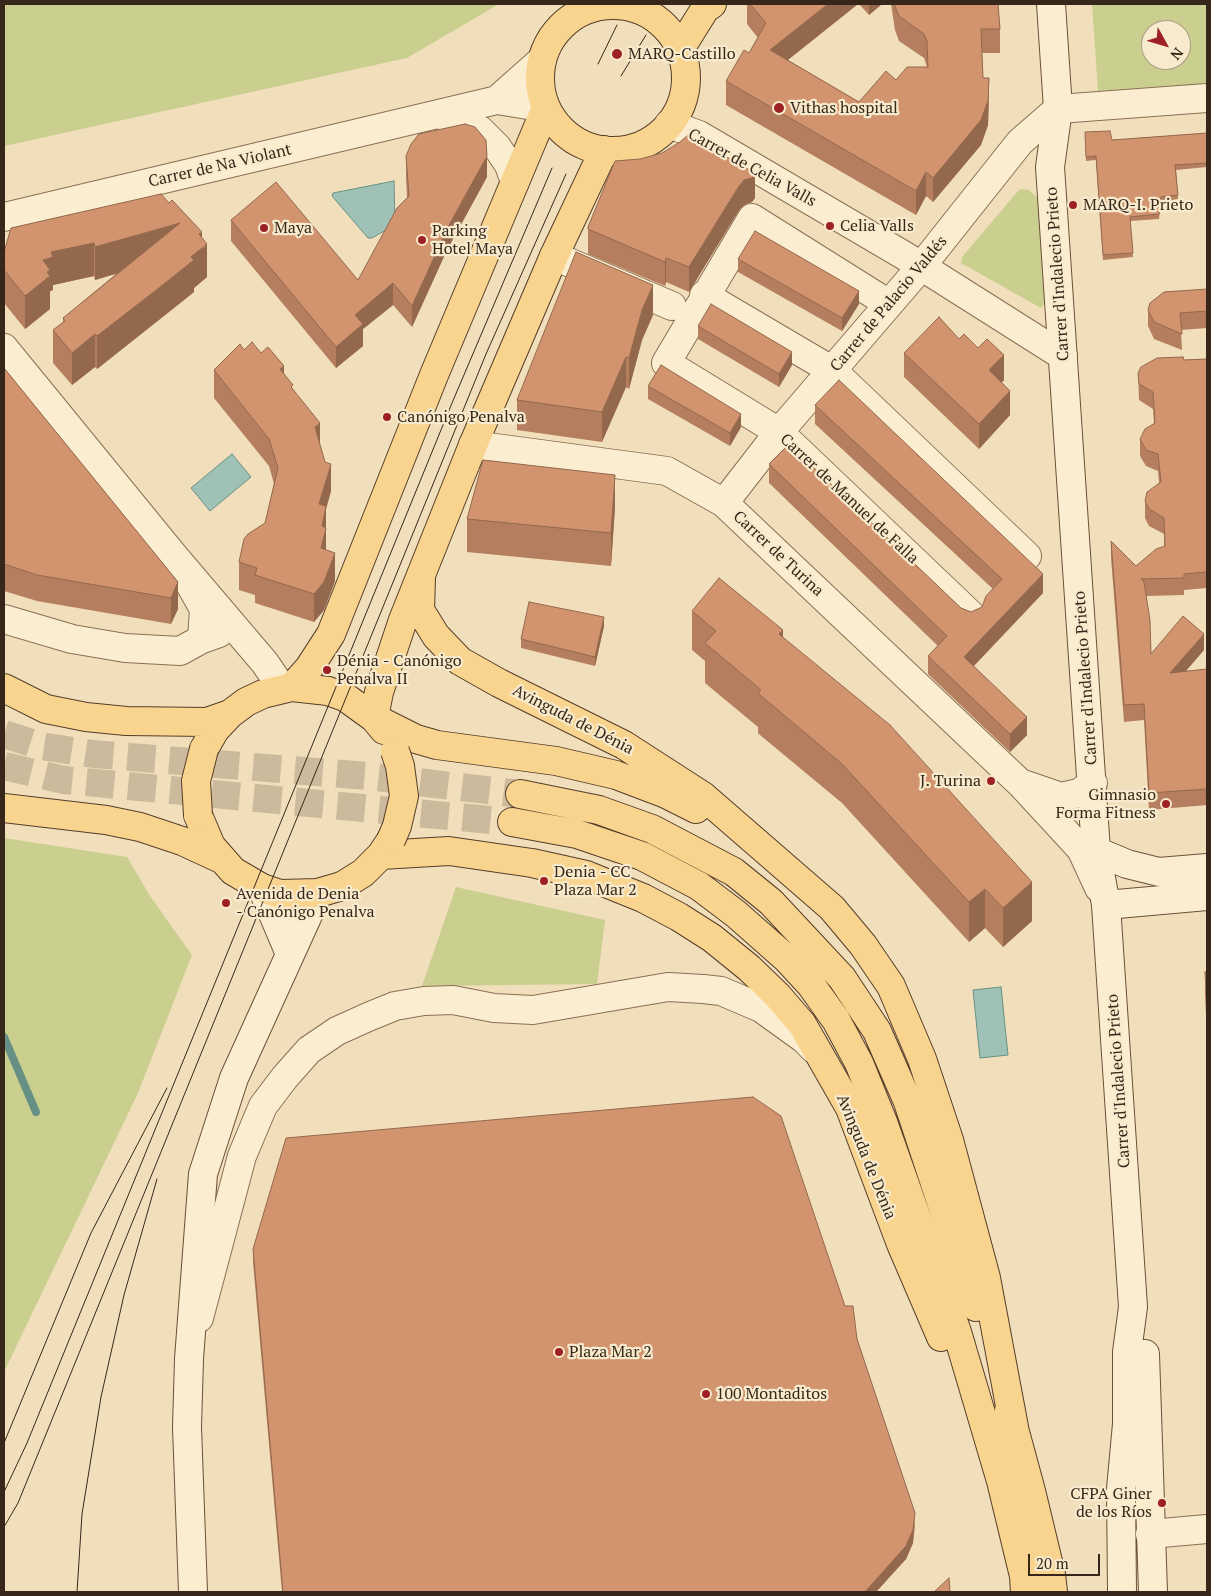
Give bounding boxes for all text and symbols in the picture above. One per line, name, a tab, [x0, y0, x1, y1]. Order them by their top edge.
north arrow	[1141, 20, 1191, 70]
place label: MARQ-Castillo	[628, 44, 736, 64]
text: N	[1167, 44, 1188, 64]
marker: MARQ-Castillo	[610, 47, 624, 61]
place label: Vithas hospital	[790, 98, 898, 118]
marker: Vithas hospital	[772, 101, 786, 115]
street label: Carrer de Celia Valls	[685, 125, 819, 211]
street label: Carrer de Na Violant	[147, 140, 293, 192]
street label: Carrer d'Indalecio Prieto	[1042, 186, 1074, 362]
place label: MARQ-I. Prieto	[1083, 195, 1193, 215]
marker: MARQ-I. Prieto	[1067, 199, 1079, 211]
place label: Celia Valls	[840, 216, 914, 236]
place label: Maya	[274, 218, 312, 238]
marker: Celia Valls	[824, 220, 836, 232]
place label: Parking Hotel Maya	[432, 221, 513, 259]
marker: Maya	[258, 222, 270, 234]
street label: Carrer de Palacio Valdés	[827, 232, 951, 376]
marker: Parking Hotel Maya	[416, 234, 428, 246]
place label: Canónigo Penalva	[397, 407, 525, 427]
marker: Canónigo Penalva	[381, 411, 393, 423]
street label: Carrer de Manuel de Falla	[776, 430, 922, 568]
street label: Carrer de Turina	[729, 507, 827, 601]
street label: Carrer d'Indalecio Prieto	[1070, 590, 1102, 766]
place label: Dénia - Canónigo Penalva II	[337, 651, 462, 689]
marker: Dénia - Canónigo Penalva II	[321, 664, 333, 676]
street label: Avinguda de Dénia	[509, 681, 637, 759]
place label: J. Turina	[920, 771, 981, 791]
marker: J. Turina	[985, 775, 997, 787]
place label: Gimnasio Forma Fitness	[1056, 785, 1156, 823]
marker: Gimnasio Forma Fitness	[1160, 798, 1172, 810]
place label: Denia - CC Plaza Mar 2	[554, 862, 637, 900]
marker: Denia - CC Plaza Mar 2	[538, 875, 550, 887]
place label: Avenida de Denia - Canónigo Penalva	[236, 884, 375, 922]
marker: Avenida de Denia - Canónigo Penalva	[220, 897, 232, 909]
street label: Carrer d'Indalecio Prieto	[1103, 993, 1135, 1169]
street label: Avinguda de Dénia	[832, 1092, 900, 1222]
place label: Plaza Mar 2	[569, 1342, 652, 1362]
marker: Plaza Mar 2	[553, 1346, 565, 1358]
place label: 100 Montaditos	[716, 1384, 827, 1404]
marker: 100 Montaditos	[700, 1388, 712, 1400]
place label: CFPA Giner de los Ríos	[1070, 1484, 1152, 1522]
marker: CFPA Giner de los Ríos	[1156, 1497, 1168, 1509]
scale bar	[1031, 1544, 1104, 1576]
text: 20 m	[1036, 1553, 1069, 1573]

